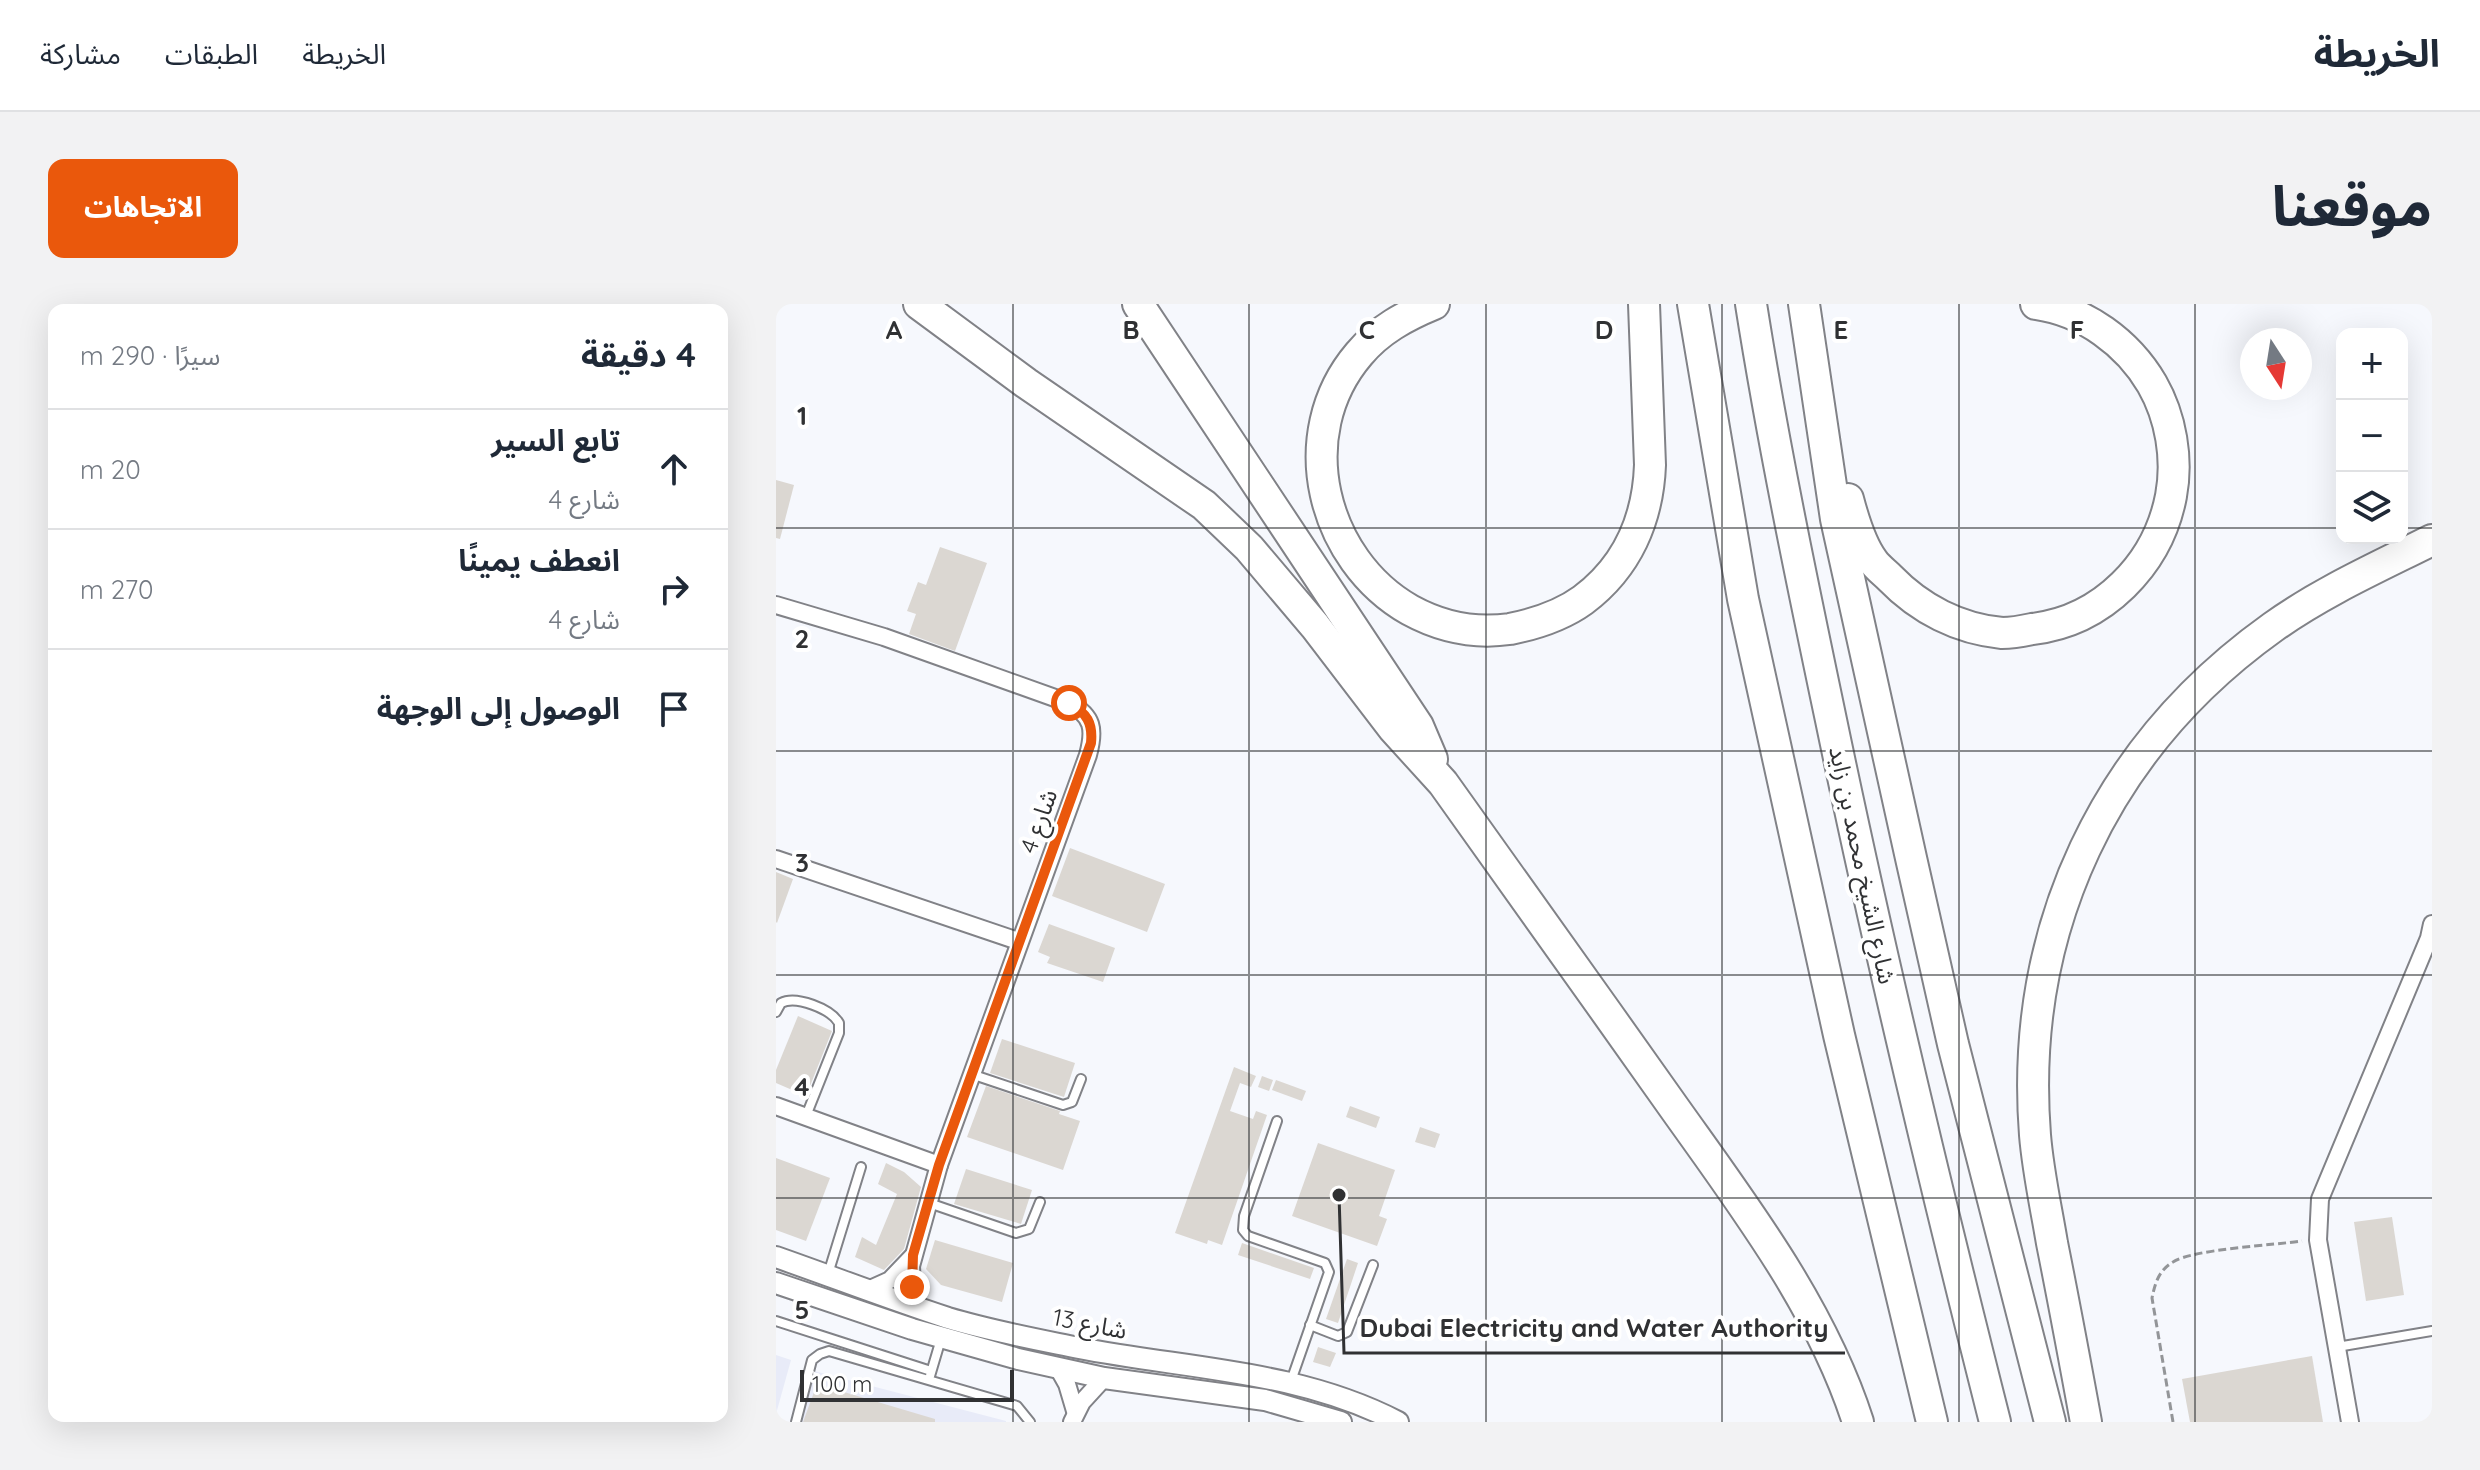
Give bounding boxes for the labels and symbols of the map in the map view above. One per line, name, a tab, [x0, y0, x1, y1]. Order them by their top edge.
text: A	[886, 313, 903, 346]
text: B	[1122, 313, 1140, 346]
text: C	[1359, 313, 1375, 346]
text: D	[1595, 313, 1613, 346]
text: E	[1834, 313, 1848, 346]
text: F	[2070, 313, 2084, 346]
north arrow	[2240, 328, 2312, 400]
text: 1	[797, 399, 807, 432]
text: 2	[795, 622, 809, 655]
route start	[1051, 685, 1087, 721]
street label: شارع الشيخ محمد بن زايد	[1820, 743, 1903, 987]
street label: شارع 4	[1013, 785, 1066, 858]
text: 3	[795, 846, 809, 879]
text: 4	[794, 1070, 810, 1103]
route end	[894, 1269, 930, 1305]
text: 5	[795, 1293, 809, 1326]
street label: شارع 13	[1050, 1301, 1130, 1348]
callout: Dubai Electricity and Water Authority	[1344, 1303, 1845, 1353]
text: Dubai Electricity and Water Authority	[1360, 1311, 1828, 1344]
scale bar	[800, 1366, 1014, 1402]

